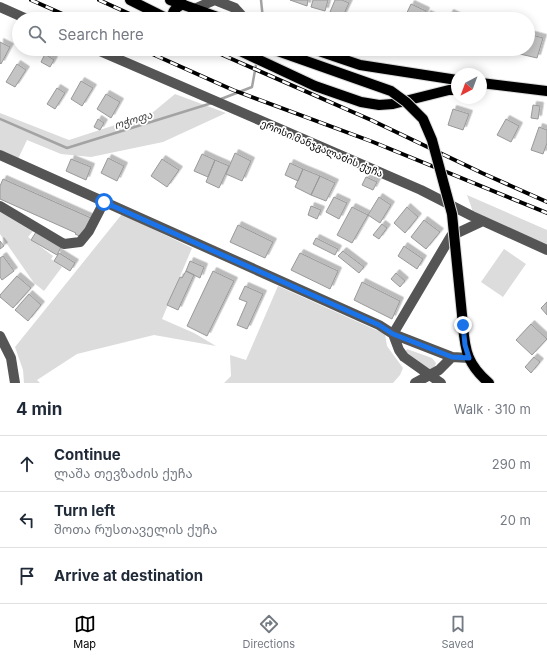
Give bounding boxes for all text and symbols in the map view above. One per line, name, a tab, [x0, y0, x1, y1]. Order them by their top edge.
search box	[12, 12, 535, 56]
icon: search	[26, 23, 48, 45]
text: Search here	[58, 25, 144, 44]
north arrow	[451, 68, 487, 104]
water label: ოჭოფა	[112, 107, 155, 132]
street label: ეროსი მანჯგალაძის ქუჩა	[259, 117, 385, 180]
route start	[95, 193, 113, 211]
route end	[454, 316, 472, 334]
text: 4 min	[16, 399, 62, 419]
text: Walk · 310 m	[454, 401, 531, 417]
text: Continue	[54, 445, 121, 464]
icon: ahead	[16, 453, 38, 475]
text: 290 m	[492, 456, 531, 472]
text: ლაშა თევზაძის ქუჩა	[54, 465, 193, 481]
text: Turn left	[54, 501, 115, 520]
icon: left	[16, 509, 38, 531]
text: 20 m	[500, 512, 531, 528]
text: შოთა რუსთაველის ქუჩა	[54, 521, 217, 537]
icon: arrive	[16, 565, 38, 587]
text: Arrive at destination	[54, 566, 203, 585]
tab: Map	[73, 613, 96, 651]
tab: Directions	[243, 613, 295, 651]
tab: Saved	[442, 613, 474, 651]

